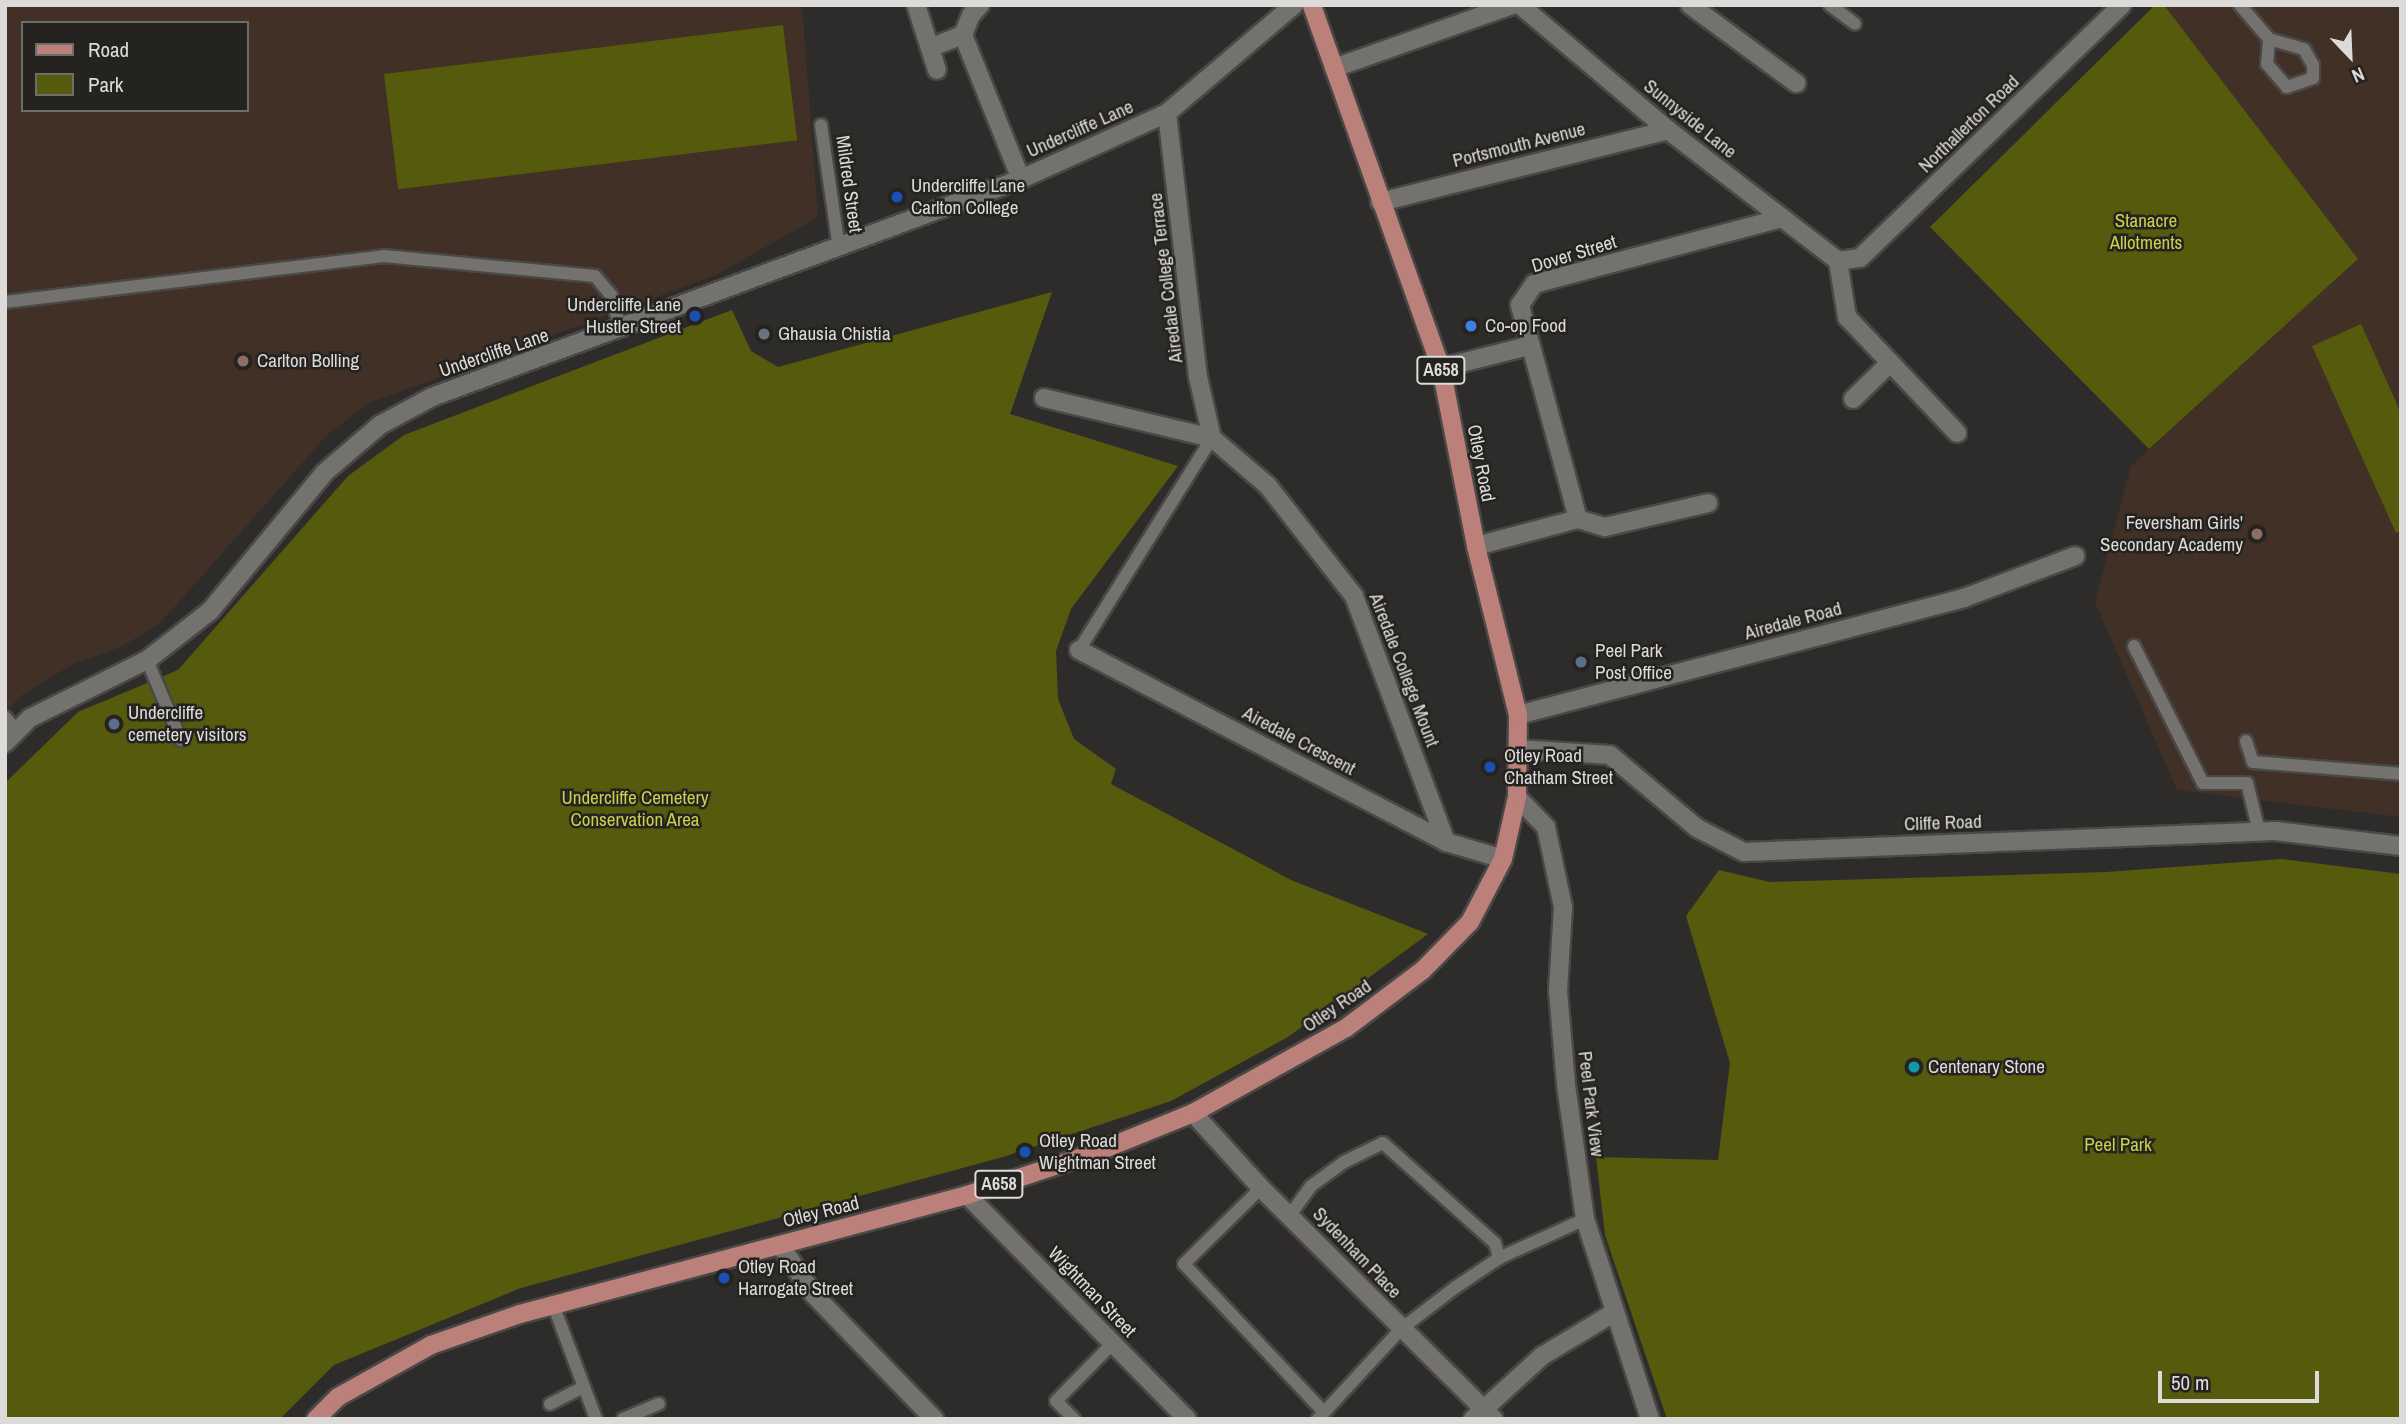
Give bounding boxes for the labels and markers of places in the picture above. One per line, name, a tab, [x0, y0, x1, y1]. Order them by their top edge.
place label: Undercliffe Lane Carlton College	[911, 175, 1025, 219]
marker: Undercliffe Lane Carlton College	[889, 189, 905, 205]
place label: Undercliffe Lane Hustler Street	[567, 294, 681, 338]
marker: Undercliffe Lane Hustler Street	[687, 308, 703, 324]
place label: Co-op Food	[1485, 315, 1567, 337]
marker: Co-op Food	[1463, 318, 1479, 334]
place label: Ghausia Chistia	[778, 323, 891, 345]
marker: Ghausia Chistia	[756, 326, 772, 342]
place label: Carlton Bolling	[257, 350, 359, 372]
marker: Carlton Bolling	[235, 353, 251, 369]
place label: Feversham Girls' Secondary Academy	[2099, 512, 2243, 556]
marker: Feversham Girls' Secondary Academy	[2249, 526, 2265, 542]
place label: Peel Park Post Office	[1595, 640, 1672, 684]
marker: Peel Park Post Office	[1573, 654, 1589, 670]
place label: Undercliffe cemetery visitors	[128, 702, 247, 746]
marker: Undercliffe cemetery visitors	[106, 716, 122, 732]
place label: Otley Road Chatham Street	[1504, 745, 1613, 789]
marker: Otley Road Chatham Street	[1482, 759, 1498, 775]
place label: Centenary Stone	[1928, 1056, 2045, 1078]
marker: Centenary Stone	[1906, 1059, 1922, 1075]
place label: Otley Road Wightman Street	[1039, 1130, 1156, 1174]
marker: Otley Road Wightman Street	[1017, 1144, 1033, 1160]
place label: Otley Road Harrogate Street	[738, 1256, 853, 1300]
marker: Otley Road Harrogate Street	[716, 1270, 732, 1286]

